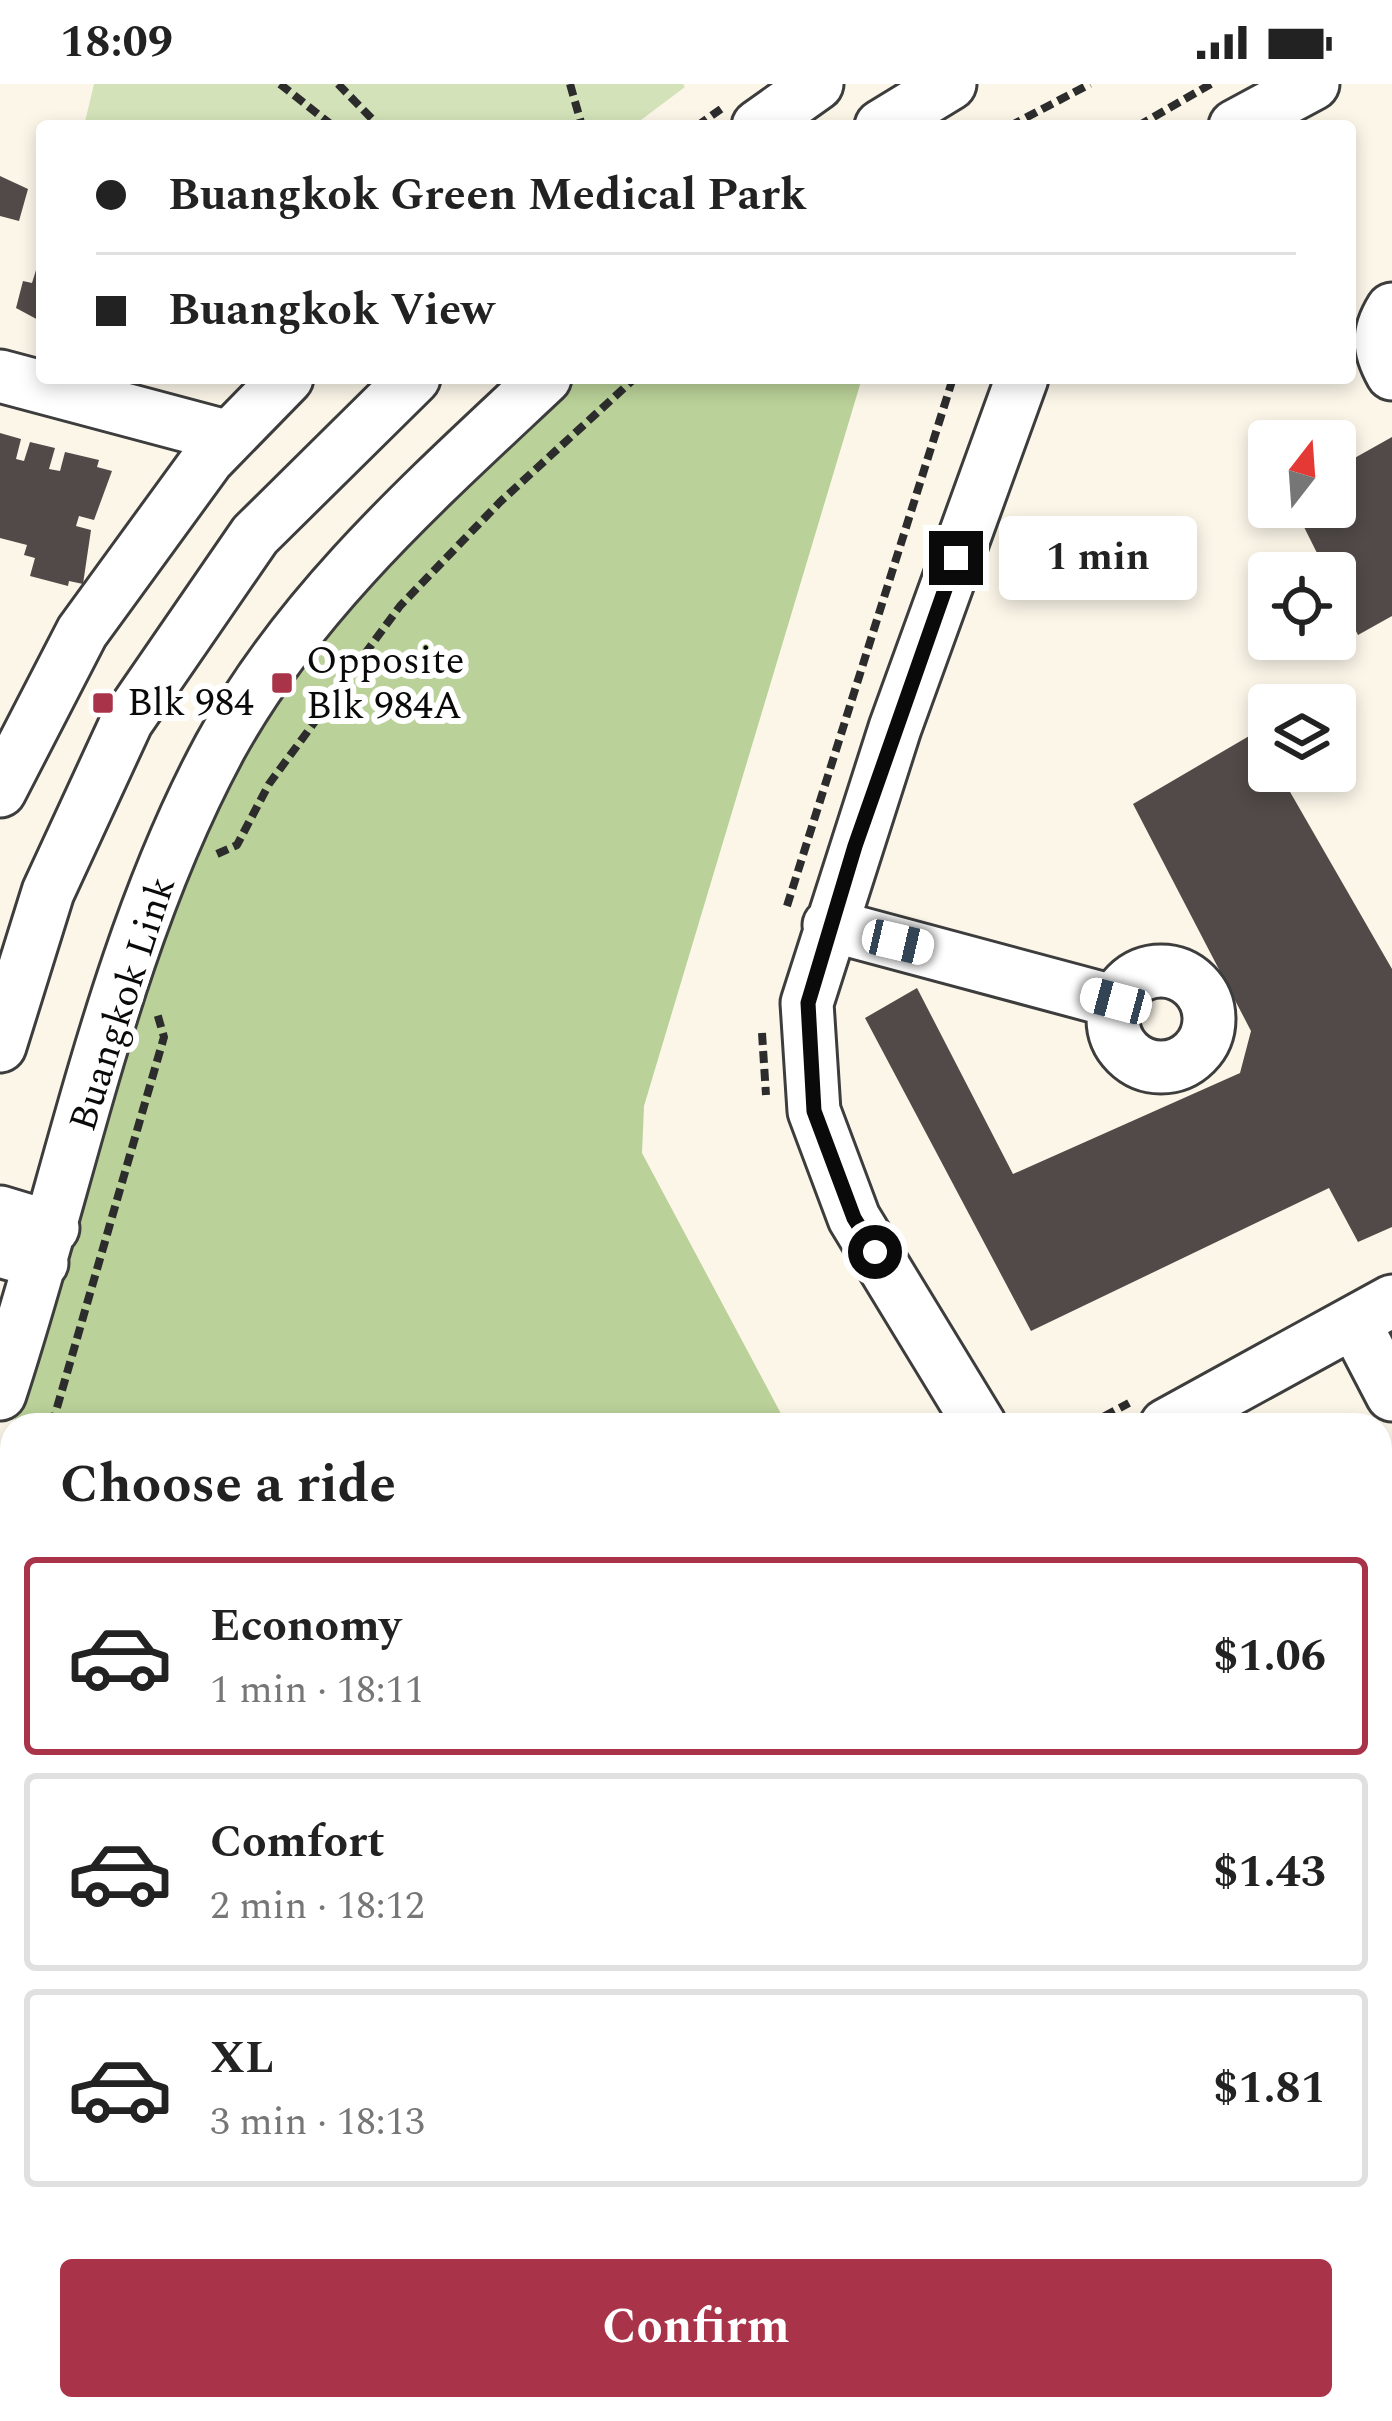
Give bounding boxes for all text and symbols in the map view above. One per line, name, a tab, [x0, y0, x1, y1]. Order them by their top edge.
text: 18:09	[60, 8, 173, 77]
text: Buangkok Green Medical Park	[168, 161, 807, 230]
text: Buangkok View	[168, 276, 494, 345]
north arrow	[1248, 420, 1356, 528]
map controls	[1248, 420, 1356, 792]
callout: 1 min	[998, 516, 1196, 600]
text: 1 min	[1046, 528, 1150, 587]
route end	[929, 531, 983, 585]
button: locate	[1248, 552, 1356, 660]
place label: Opposite Blk 984A	[306, 632, 465, 736]
marker: Opposite Blk 984A	[269, 670, 295, 696]
place label: Blk 984	[127, 674, 254, 733]
button: layers	[1248, 684, 1356, 792]
marker: Blk 984	[90, 690, 116, 716]
street label: Buangkok Link	[54, 869, 192, 1139]
car	[859, 916, 937, 968]
car	[1077, 974, 1155, 1028]
route start	[848, 1225, 902, 1279]
text: Choose a ride	[60, 1444, 396, 1526]
text: Economy	[210, 1592, 401, 1661]
icon: car	[66, 1602, 174, 1710]
text: $1.06	[1213, 1622, 1326, 1691]
text: 1 min · 18:11	[210, 1661, 425, 1720]
text: Comfort	[210, 1808, 385, 1877]
icon: car	[66, 1818, 174, 1926]
text: $1.43	[1213, 1838, 1326, 1907]
text: 2 min · 18:12	[210, 1877, 425, 1936]
text: XL	[210, 2024, 274, 2093]
icon: car	[66, 2034, 174, 2142]
text: $1.81	[1213, 2054, 1326, 2123]
text: 3 min · 18:13	[210, 2093, 425, 2152]
button: Confirm	[60, 2259, 1332, 2397]

